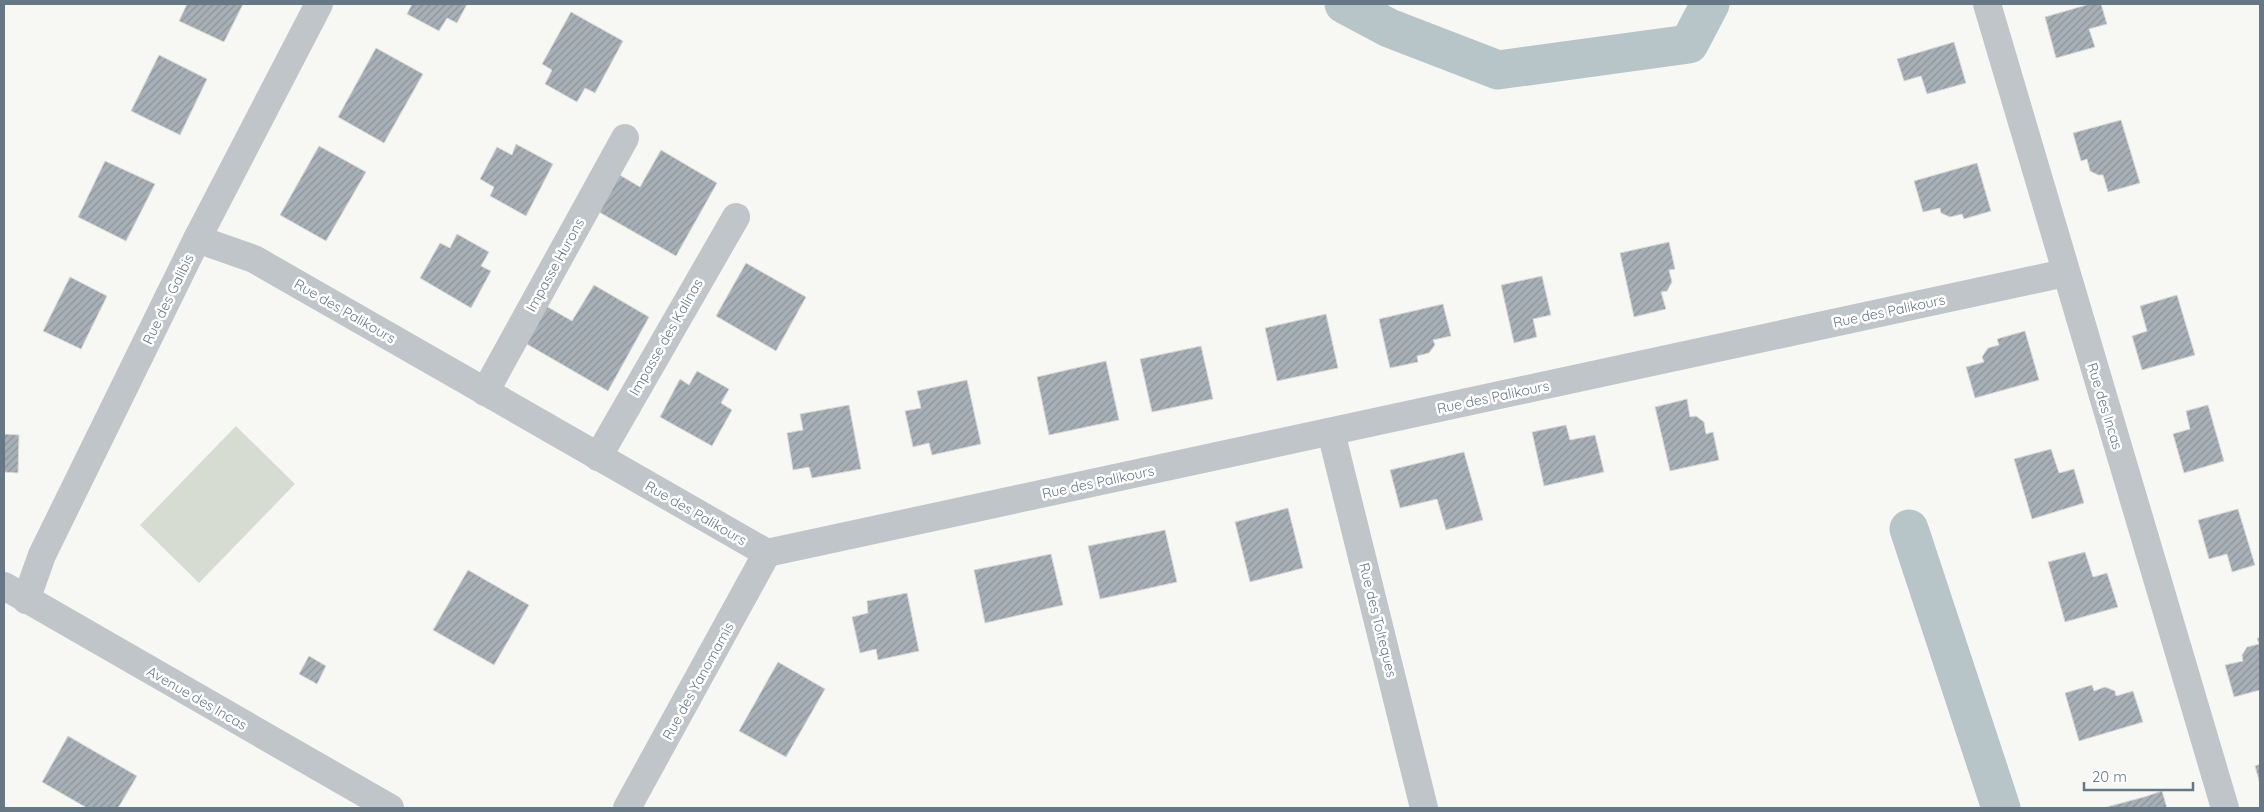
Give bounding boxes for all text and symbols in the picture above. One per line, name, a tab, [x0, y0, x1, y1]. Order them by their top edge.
street label: Impasse Hurons	[522, 215, 588, 315]
street label: Rue des Galibis	[138, 251, 198, 347]
street label: Rue des Palikours	[291, 275, 399, 347]
street label: Impasse des Kalinas	[625, 275, 707, 399]
street label: Rue des Palikours	[1831, 290, 1947, 332]
street label: Rue des Incas	[2083, 361, 2127, 451]
street label: Rue des Palikours	[1435, 376, 1551, 418]
street label: Rue des Palikours	[1040, 461, 1156, 503]
street label: Rue des Palikours	[642, 477, 750, 549]
street label: Rue des Tolteques	[1355, 561, 1401, 679]
street label: Rue des Yanomamis	[658, 619, 738, 743]
street label: Avenue des Incas	[144, 662, 250, 734]
scale bar	[2084, 760, 2193, 792]
text: 20 m	[2092, 767, 2127, 786]

